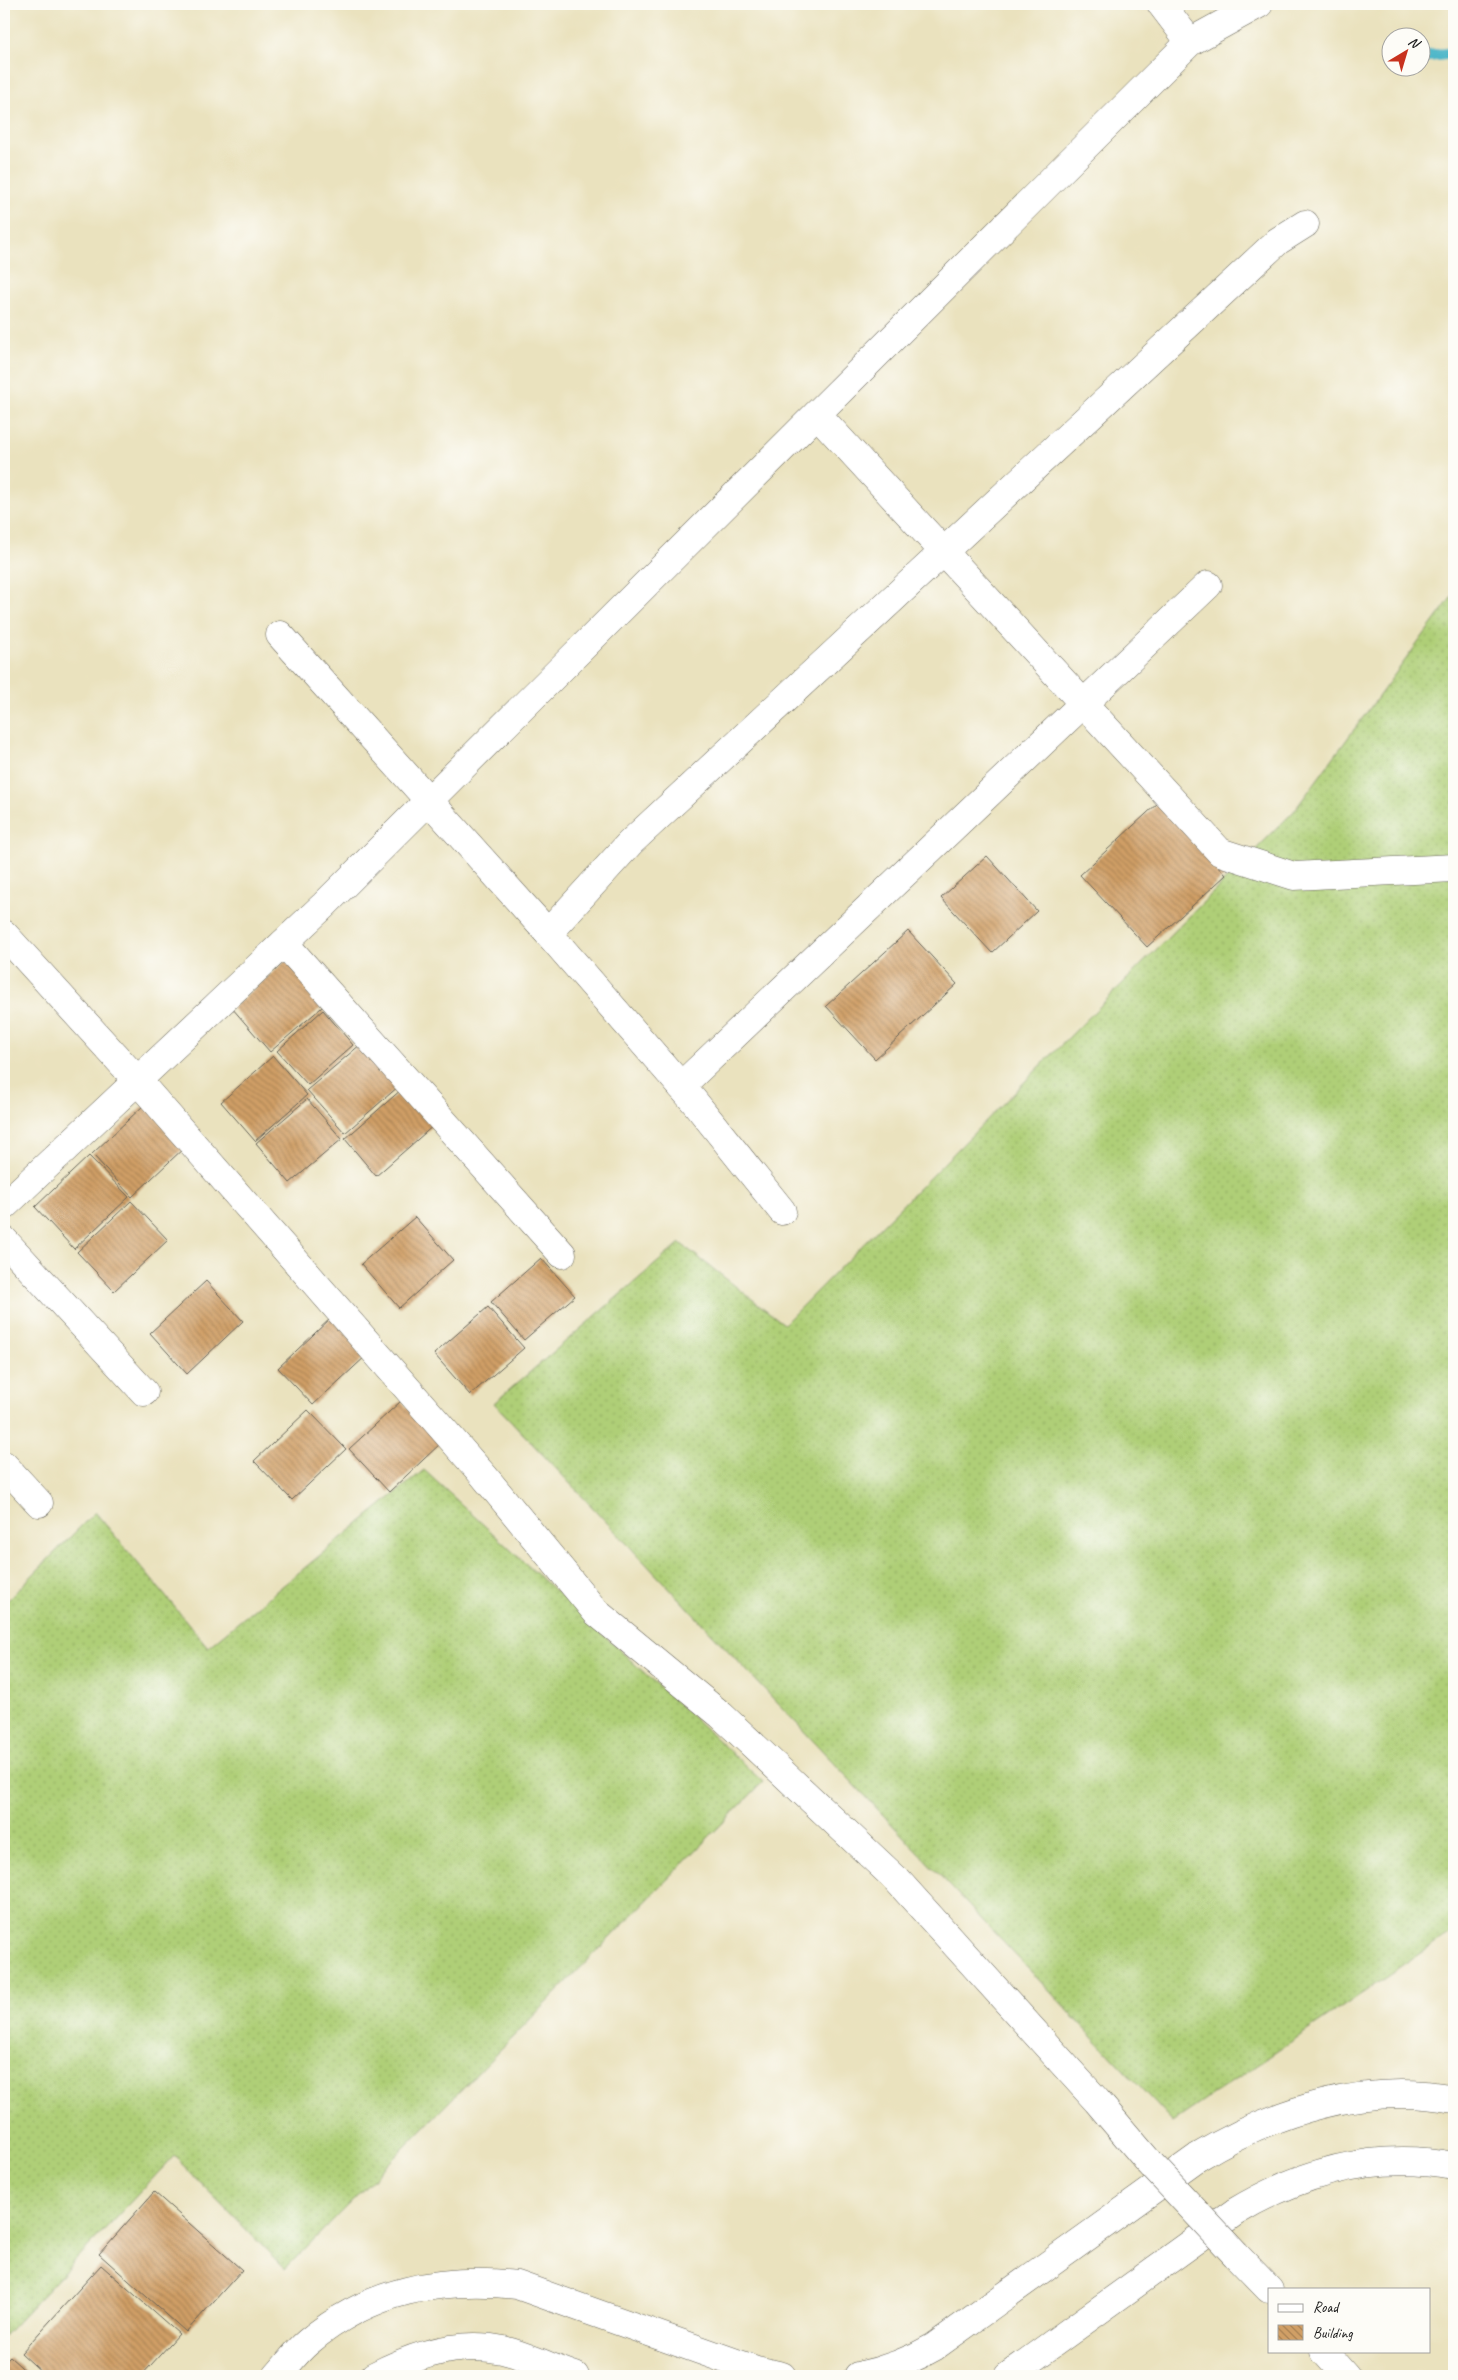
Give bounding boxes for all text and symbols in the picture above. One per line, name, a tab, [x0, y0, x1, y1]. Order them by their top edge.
north arrow	[1380, 28, 1430, 78]
text: N	[1405, 33, 1424, 53]
legend	[1268, 2288, 1430, 2352]
text: Road	[1313, 2298, 1340, 2317]
text: Building	[1313, 2324, 1353, 2343]

